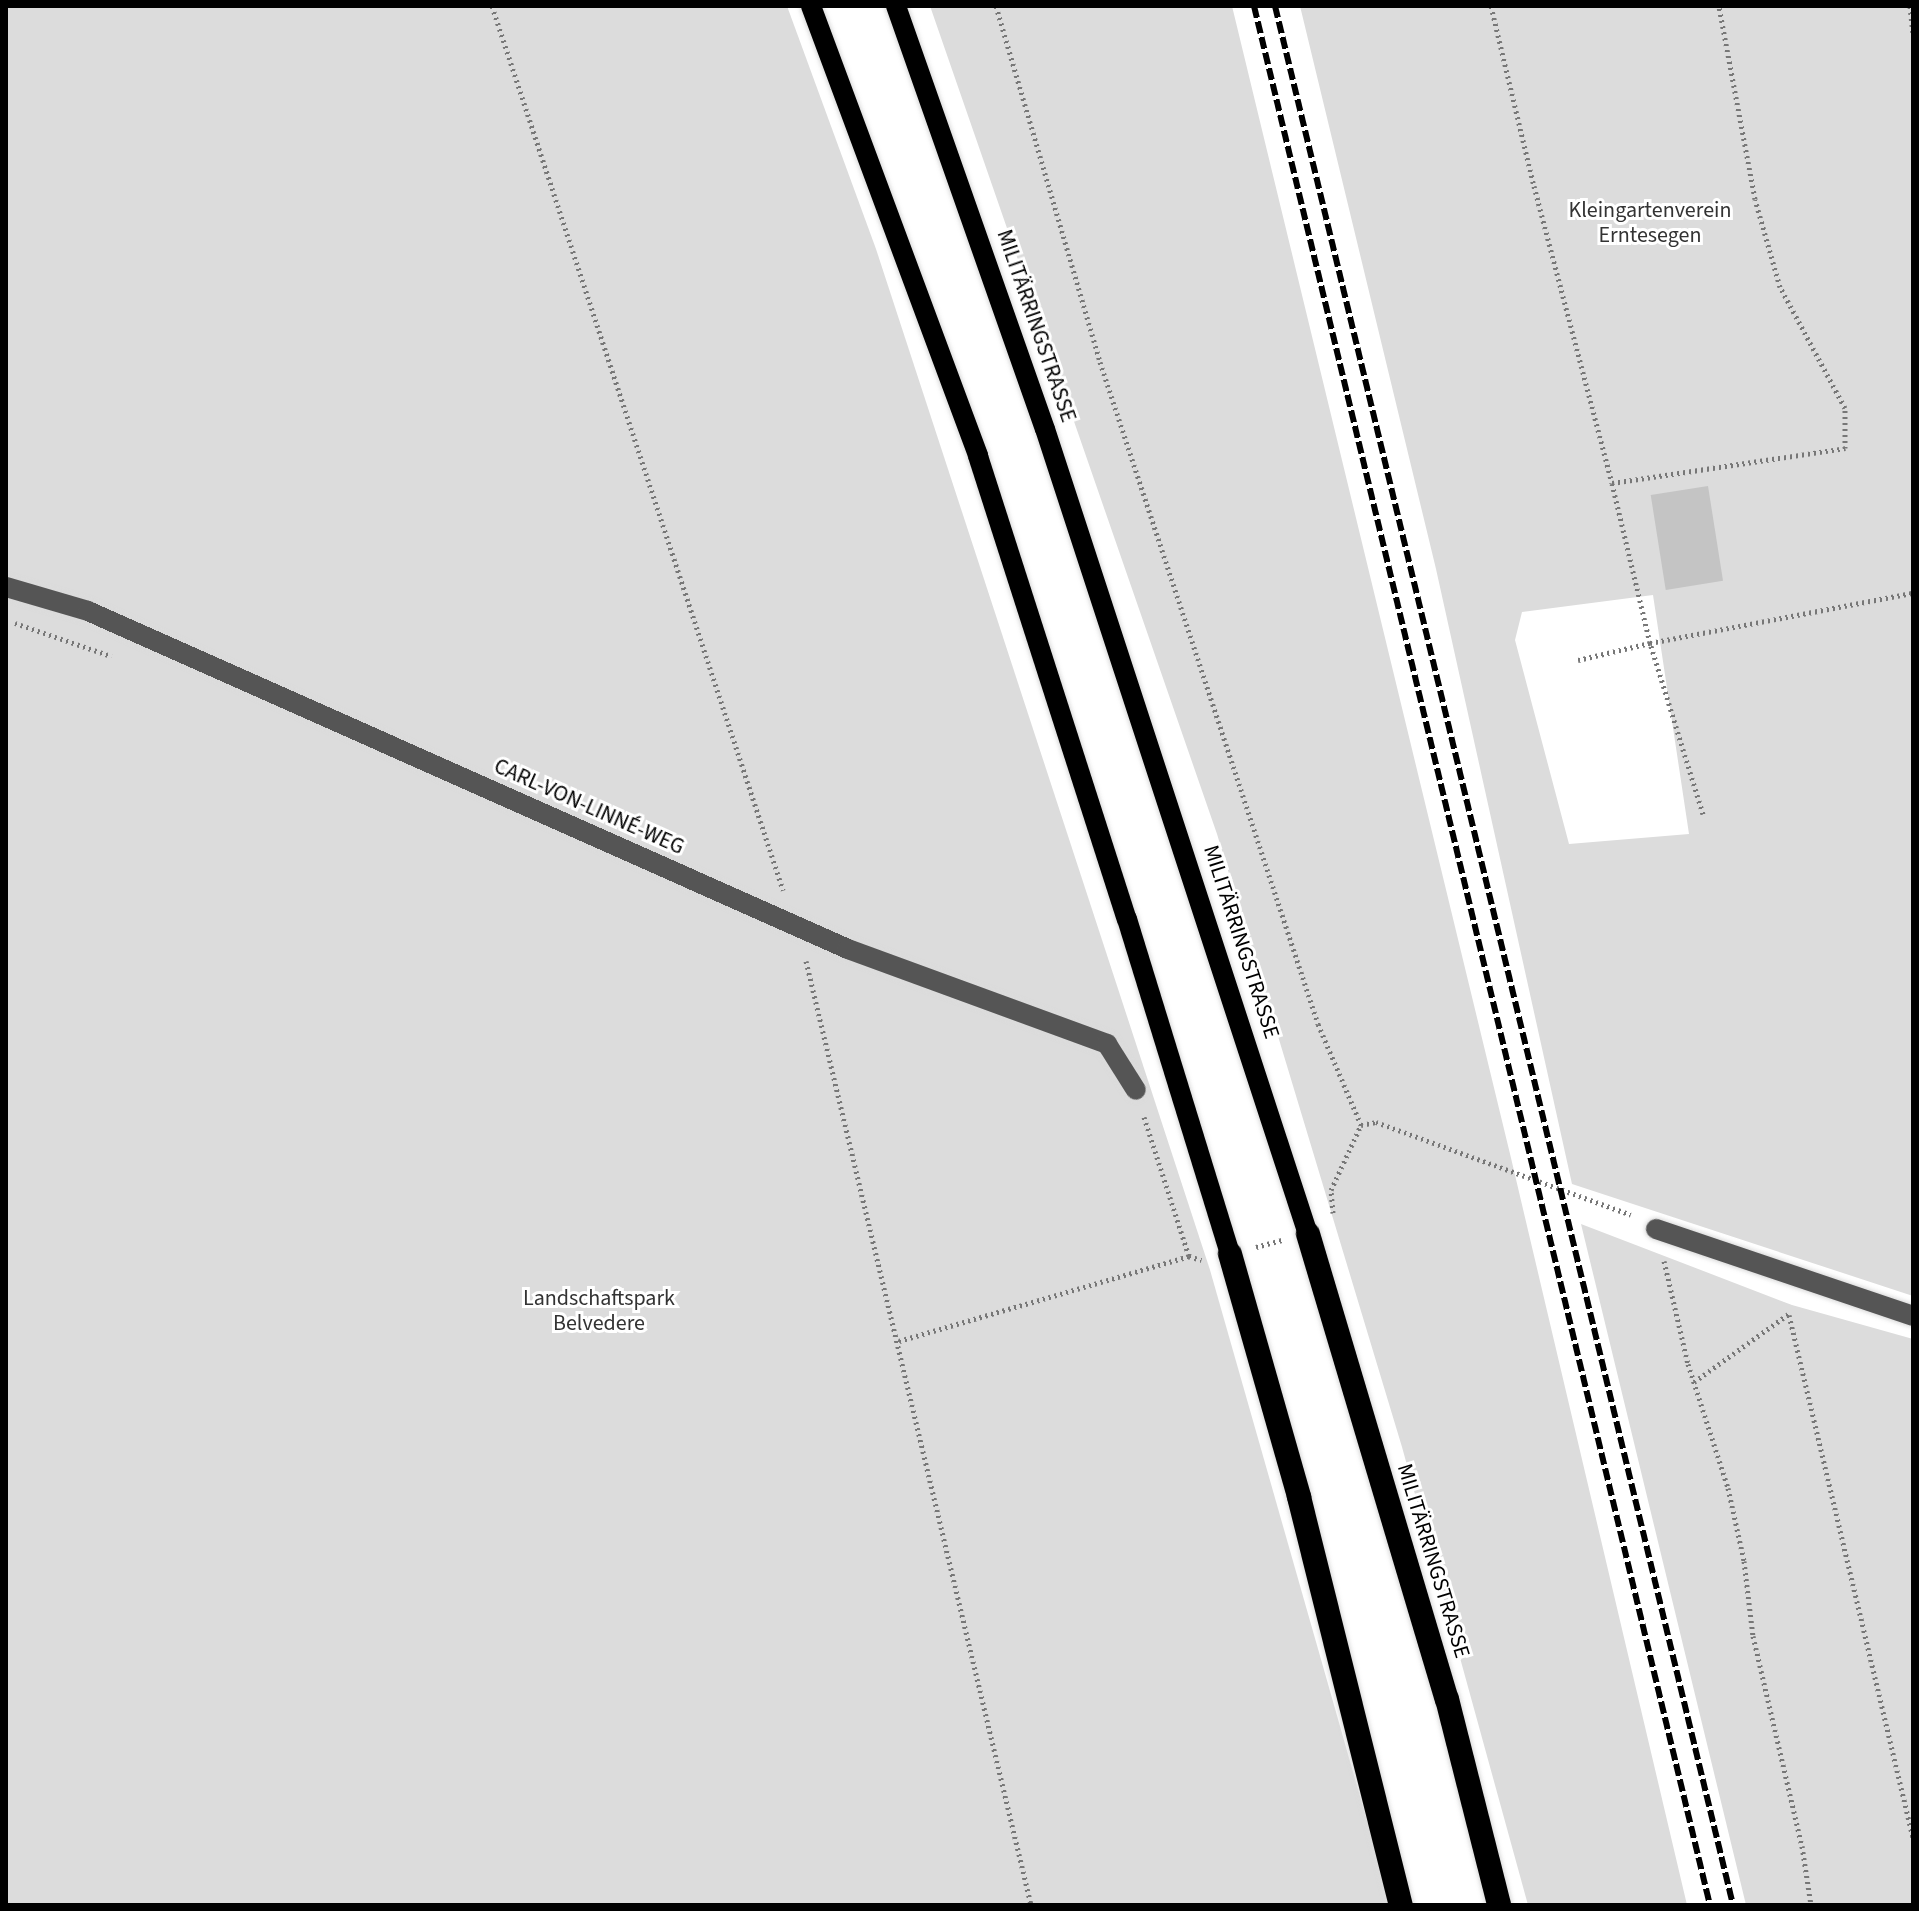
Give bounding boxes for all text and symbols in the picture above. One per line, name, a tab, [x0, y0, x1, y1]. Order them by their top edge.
park label: Kleingartenverein Erntesegen	[1568, 197, 1732, 248]
street label: MILITÄRRINGSTRASSE	[991, 226, 1081, 426]
street label: CARL-VON-LINNÉ-WEG	[490, 753, 688, 861]
street label: MILITÄRRINGSTRASSE	[1197, 842, 1285, 1042]
park label: Landschaftspark Belvedere	[523, 1285, 675, 1336]
street label: MILITÄRRINGSTRASSE	[1391, 1461, 1475, 1661]

